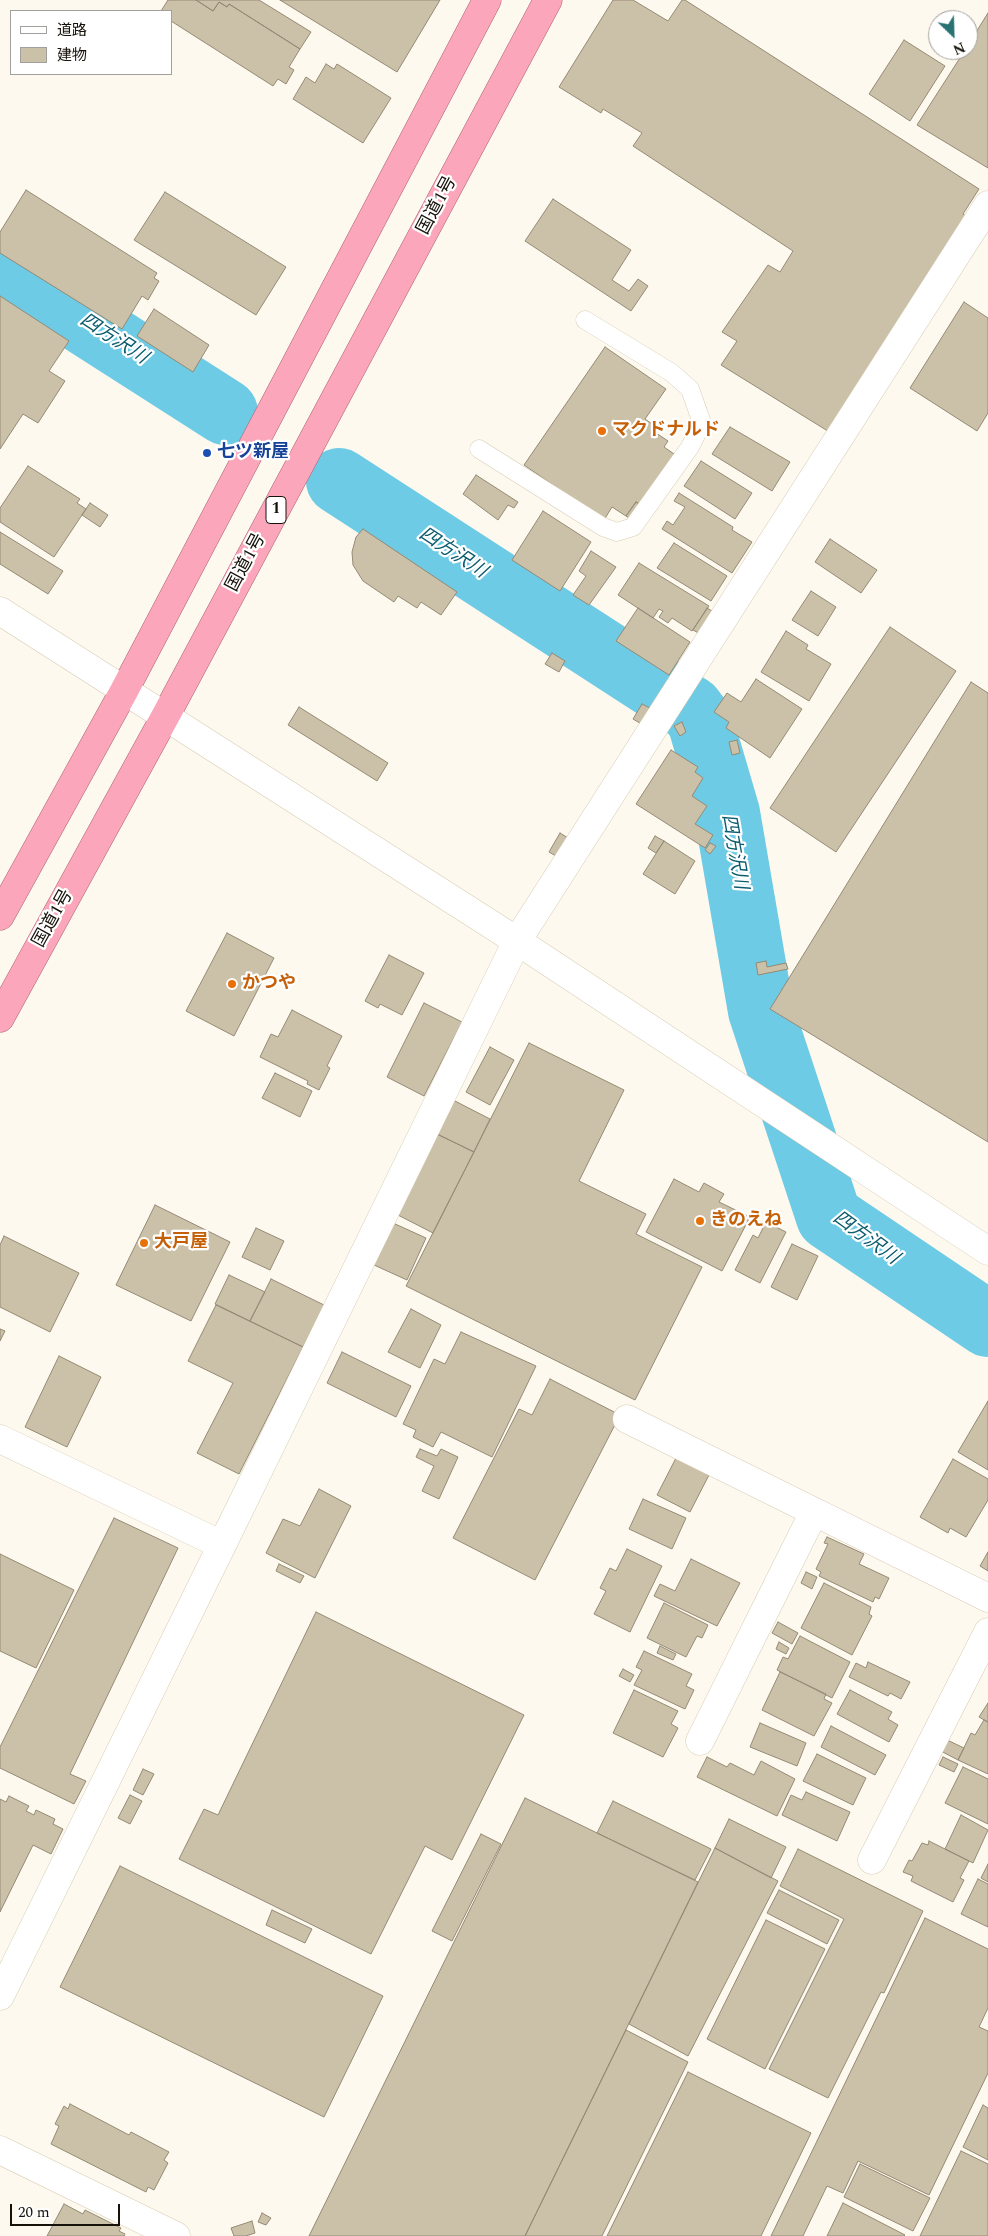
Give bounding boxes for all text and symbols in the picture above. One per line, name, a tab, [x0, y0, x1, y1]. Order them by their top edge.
legend	[10, 10, 172, 75]
north arrow	[928, 10, 978, 60]
text: 道路	[57, 19, 87, 42]
text: N	[949, 36, 968, 60]
text: 建物	[57, 44, 87, 67]
street label: 国道1号	[414, 173, 462, 239]
water label: 四方沢川	[75, 310, 151, 370]
place label: マクドナルド	[612, 420, 720, 442]
marker: マクドナルド	[596, 425, 608, 437]
place label: 七ツ新屋	[217, 442, 289, 464]
marker: 七ツ新屋	[201, 447, 213, 459]
road number: 1	[266, 496, 286, 524]
water label: 四方沢川	[414, 524, 490, 584]
street label: 国道1号	[223, 530, 271, 596]
water label: 四方沢川	[715, 813, 751, 891]
street label: 国道1号	[29, 886, 79, 952]
place label: かつや	[242, 973, 296, 995]
marker: かつや	[226, 978, 238, 990]
water label: 四方沢川	[828, 1207, 902, 1271]
place label: きのえね	[710, 1210, 782, 1232]
marker: きのえね	[694, 1215, 706, 1227]
place label: 大戸屋	[154, 1232, 208, 1254]
marker: 大戸屋	[138, 1237, 150, 1249]
scale bar	[12, 2194, 122, 2226]
text: 20 m	[18, 2201, 50, 2224]

